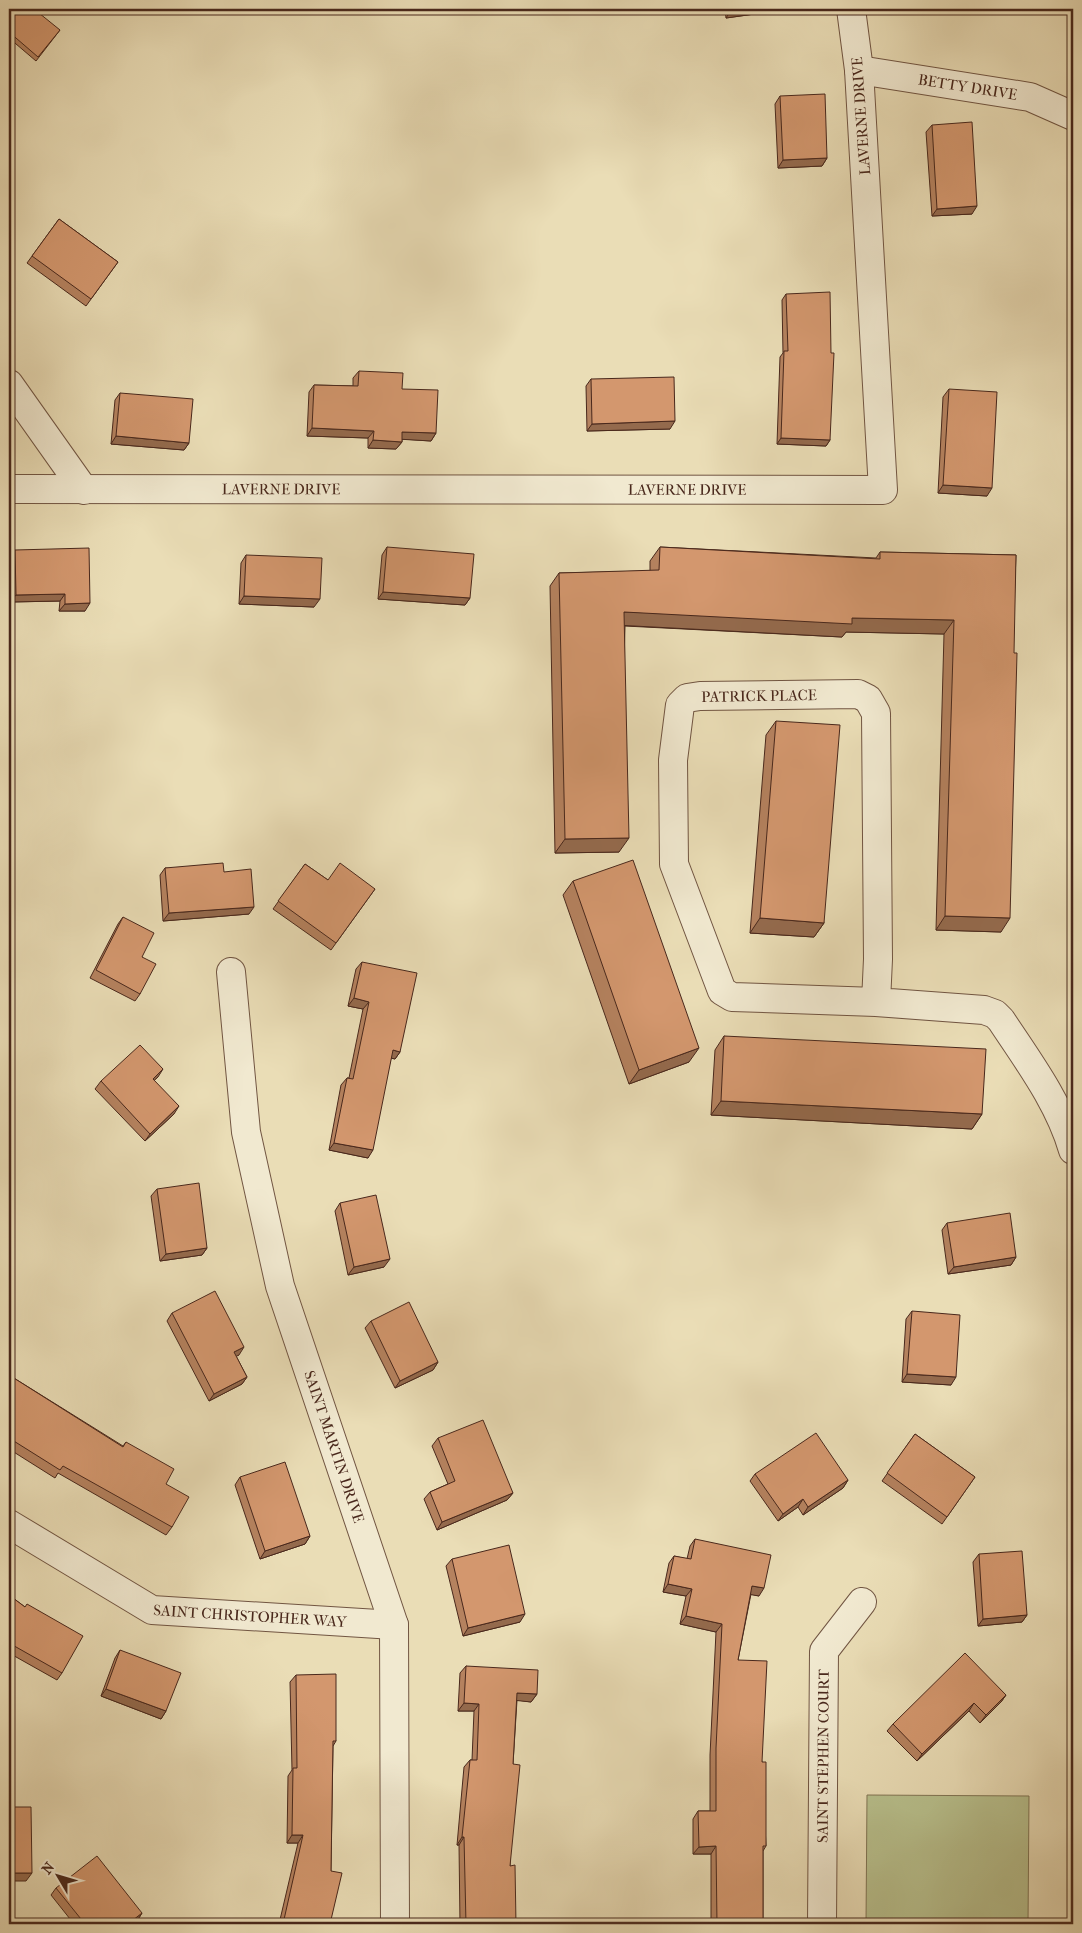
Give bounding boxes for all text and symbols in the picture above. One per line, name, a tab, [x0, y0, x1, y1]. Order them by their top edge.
street label: LAVERNE DRIVE	[848, 56, 874, 176]
street label: BETTY DRIVE	[917, 70, 1018, 104]
street label: LAVERNE DRIVE	[222, 480, 340, 498]
street label: LAVERNE DRIVE	[628, 481, 746, 499]
street label: PATRICK PLACE	[701, 686, 817, 706]
street label: SAINT MARTIN DRIVE	[300, 1368, 368, 1525]
street label: SAINT CHRISTOPHER WAY	[153, 1601, 348, 1631]
street label: SAINT STEPHEN COURT	[814, 1668, 833, 1843]
north arrow	[32, 1850, 82, 1900]
text: N	[38, 1859, 58, 1878]

